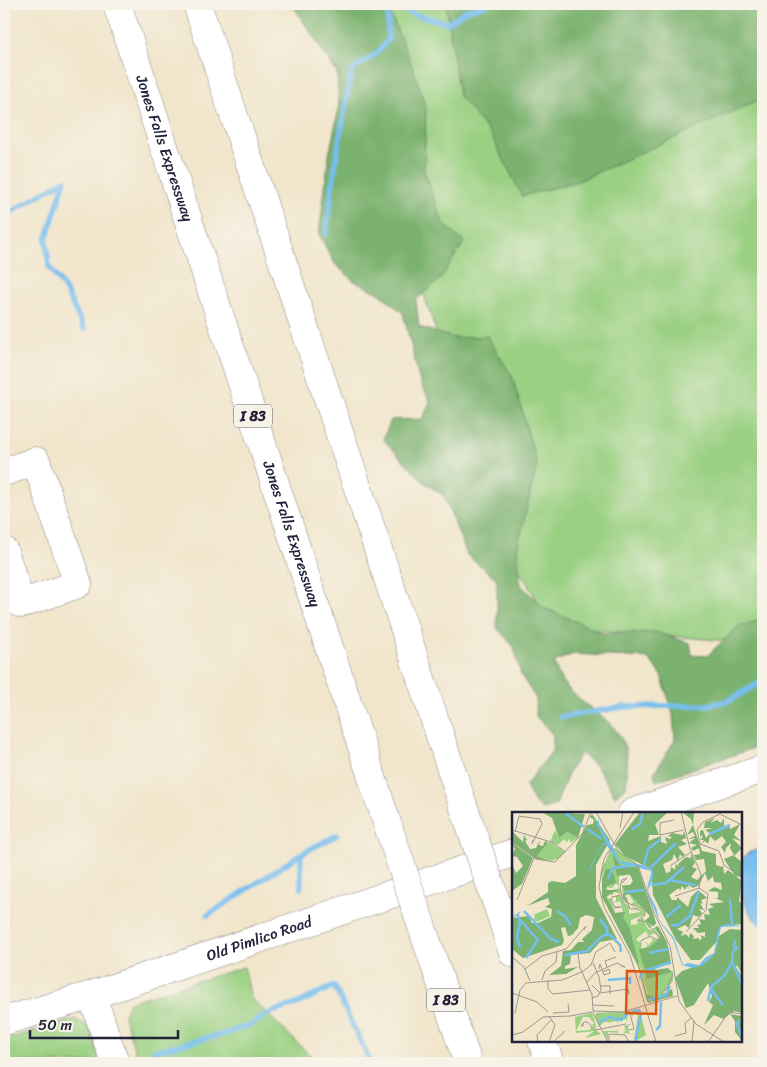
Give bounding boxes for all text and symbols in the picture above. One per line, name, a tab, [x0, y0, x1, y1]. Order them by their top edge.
street label: Jones Falls Expressway	[128, 71, 201, 225]
road number: I 83	[234, 404, 272, 428]
street label: Jones Falls Expressway	[255, 456, 328, 611]
inset map	[512, 812, 742, 1042]
street label: Old Pimlico Road	[203, 908, 316, 969]
road number: I 83	[427, 988, 465, 1012]
scale bar	[30, 1007, 178, 1039]
text: 50 m	[38, 1012, 73, 1038]

